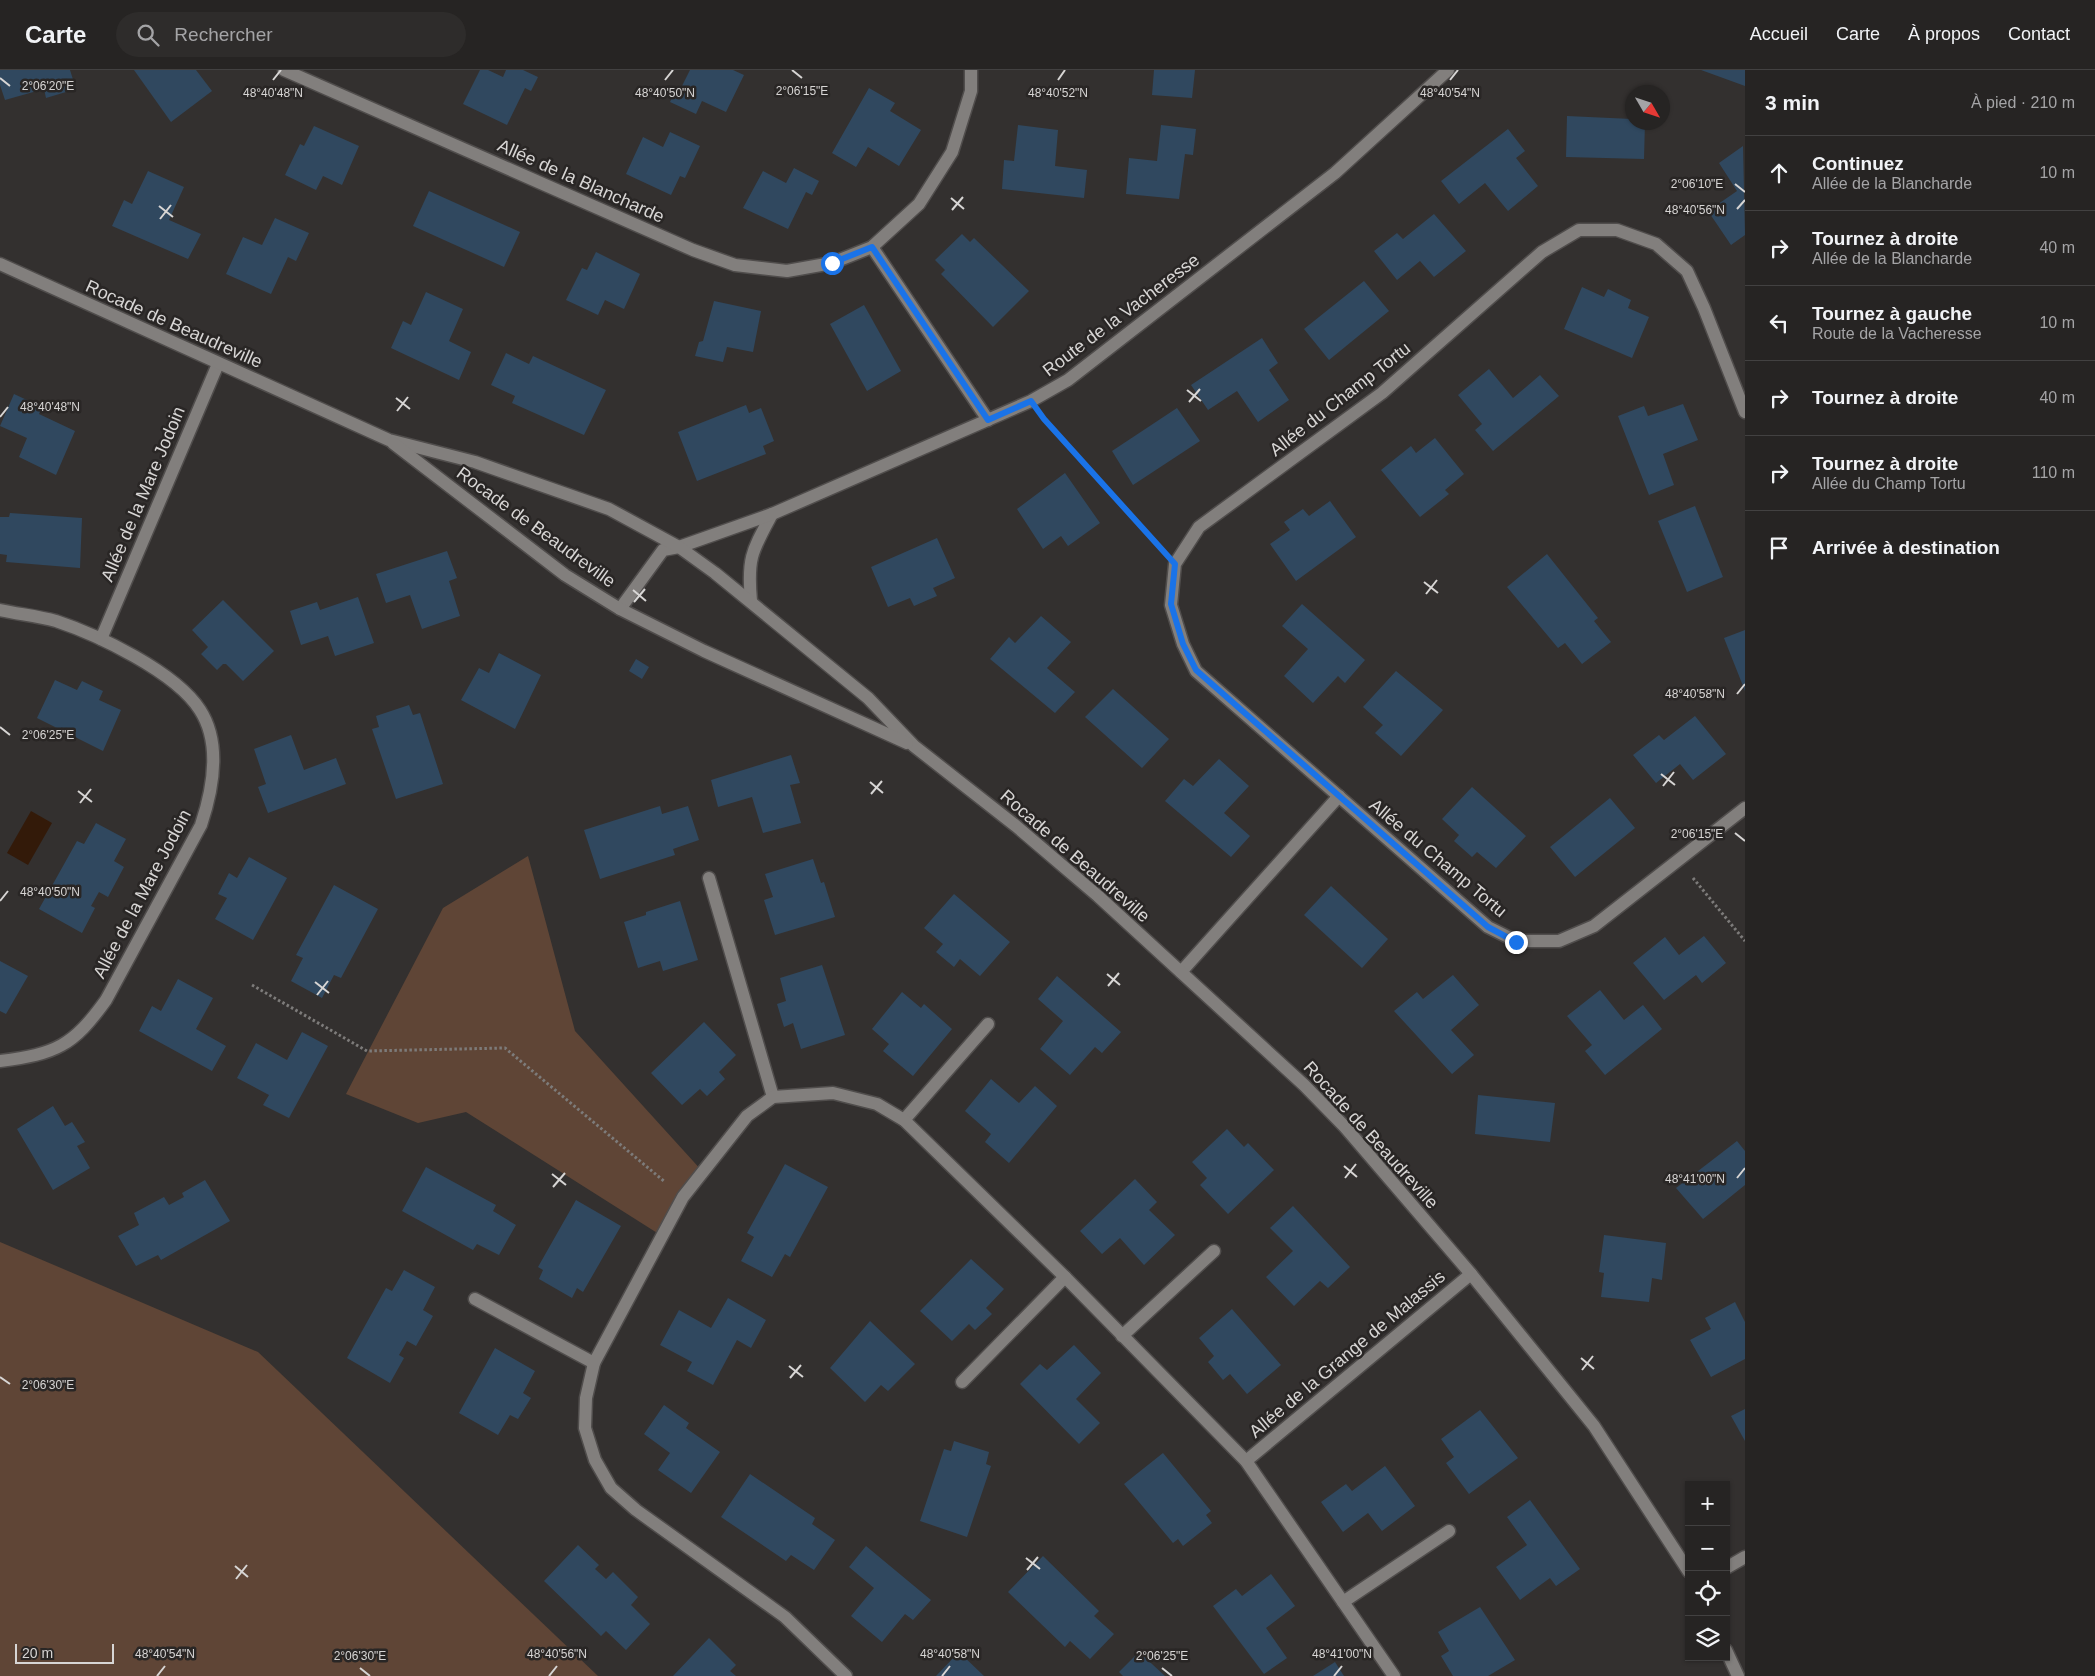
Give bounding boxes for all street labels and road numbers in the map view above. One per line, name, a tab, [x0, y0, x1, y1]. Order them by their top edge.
street label: Allée de la Blancharde	[495, 135, 667, 227]
street label: Route de la Vacheresse	[1039, 250, 1203, 380]
street label: Rocade de Beaudreville	[83, 276, 265, 372]
street label: Allée du Champ Tortu	[1266, 338, 1414, 460]
street label: Allée de la Mare Jodoin	[97, 404, 189, 584]
street label: Rocade de Beaudreville	[453, 463, 619, 591]
street label: Rocade de Beaudreville	[996, 786, 1154, 926]
street label: Allée du Champ Tortu	[1365, 795, 1511, 921]
street label: Allée de la Mare Jodoin	[89, 806, 195, 982]
street label: Rocade de Beaudreville	[1300, 1057, 1442, 1213]
street label: Allée de la Grange de Malassis	[1245, 1266, 1449, 1442]

